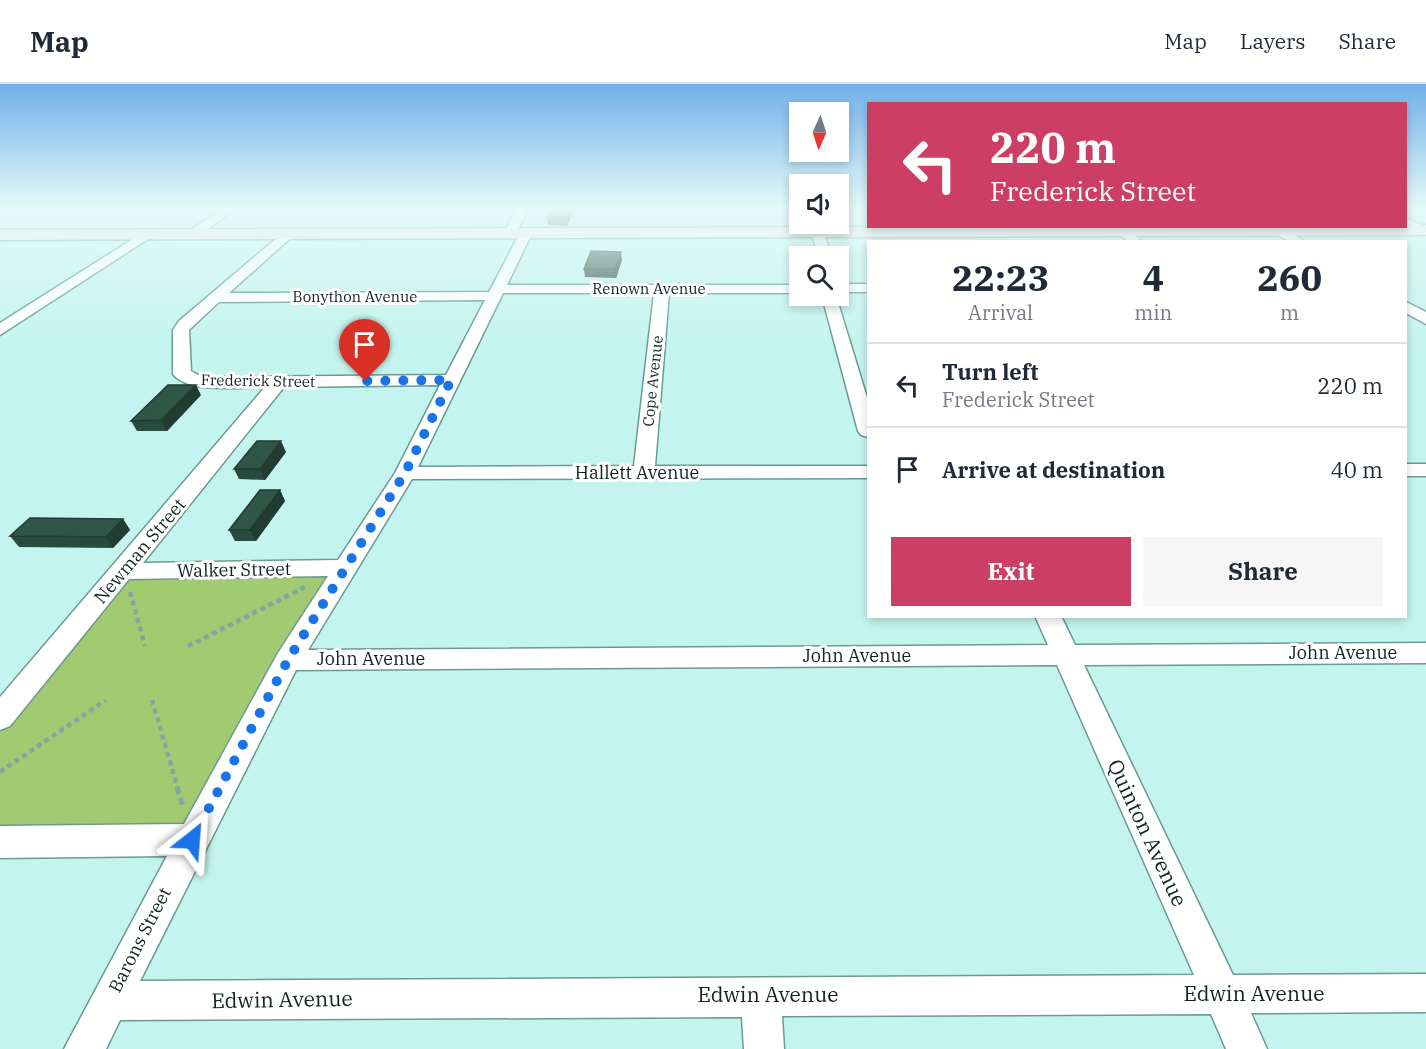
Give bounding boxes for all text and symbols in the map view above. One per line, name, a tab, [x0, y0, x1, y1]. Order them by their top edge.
text: Map	[30, 23, 89, 60]
text: Map	[1164, 27, 1207, 55]
text: Layers	[1240, 27, 1306, 55]
text: Share	[1339, 27, 1396, 55]
north arrow	[789, 102, 849, 162]
map controls	[789, 102, 849, 306]
text: 220 m	[990, 120, 1116, 175]
icon: left	[891, 126, 969, 204]
text: Frederick Street	[990, 173, 1196, 208]
button: sound	[789, 174, 849, 234]
button: search	[789, 246, 849, 306]
text: 22:23	[952, 254, 1049, 301]
text: 4	[1142, 254, 1164, 301]
text: 260	[1257, 254, 1322, 301]
street label: Renown Avenue	[592, 279, 706, 298]
street label: Bonython Avenue	[293, 287, 417, 306]
text: Arrival	[968, 299, 1033, 326]
text: min	[1134, 299, 1172, 326]
text: m	[1280, 299, 1299, 326]
pin	[339, 319, 390, 381]
icon: arrive	[348, 328, 381, 361]
street label: Cope Avenue	[638, 334, 667, 428]
text: Turn left	[942, 357, 1038, 386]
icon: left	[891, 369, 924, 402]
street label: Frederick Street	[201, 370, 315, 391]
text: 220 m	[1317, 371, 1383, 400]
text: Frederick Street	[942, 386, 1095, 413]
icon: arrive	[891, 453, 924, 486]
text: Arrive at destination	[942, 455, 1165, 484]
text: 40 m	[1331, 455, 1383, 484]
street label: Hallett Avenue	[575, 461, 699, 484]
street label: Newman Street	[89, 493, 190, 608]
button: Exit	[891, 537, 1131, 606]
button: Share	[1143, 537, 1383, 606]
street label: Walker Street	[177, 557, 291, 582]
street label: John Avenue	[1289, 641, 1397, 664]
street label: John Avenue	[803, 644, 911, 667]
street label: John Avenue	[317, 647, 425, 670]
street label: Quinton Avenue	[1102, 754, 1194, 911]
position arrow	[160, 808, 224, 872]
street label: Barons Street	[103, 883, 176, 996]
street label: Edwin Avenue	[1183, 979, 1325, 1007]
street label: Edwin Avenue	[697, 980, 839, 1008]
street label: Edwin Avenue	[211, 984, 353, 1014]

